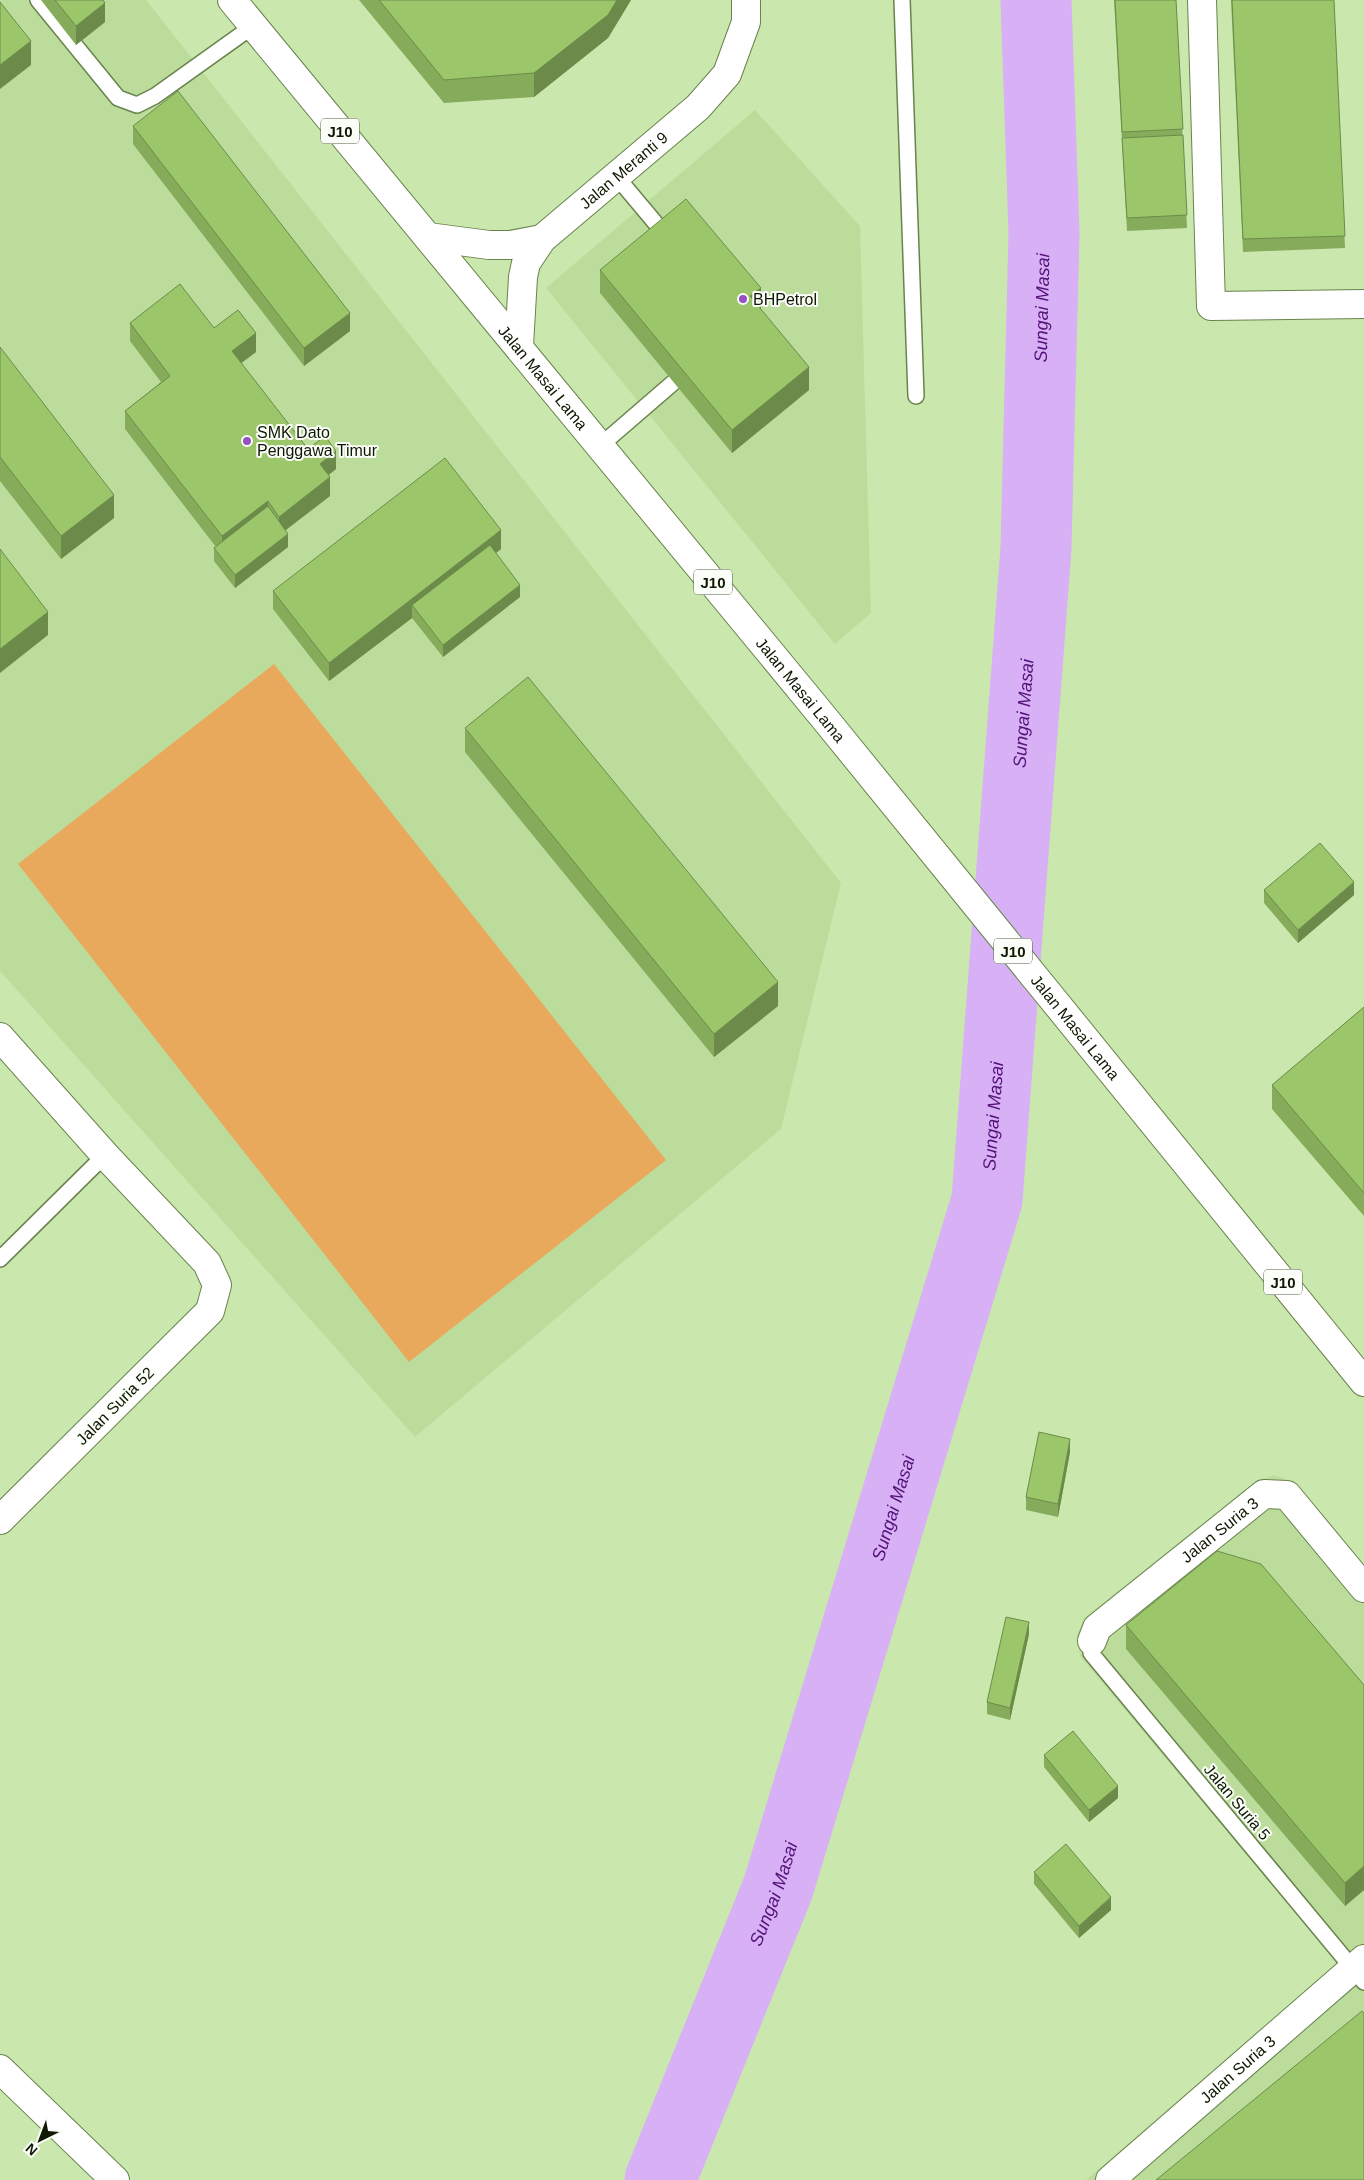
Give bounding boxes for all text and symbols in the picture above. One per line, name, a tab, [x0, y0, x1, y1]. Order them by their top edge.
road number: J10	[321, 118, 359, 144]
street label: Jalan Meranti 9	[576, 128, 671, 212]
water label: Sungai Masai	[1031, 252, 1054, 363]
place label: BHPetrol	[753, 291, 817, 308]
marker: BHPetrol	[737, 293, 749, 305]
street label: Jalan Masai Lama	[495, 322, 591, 433]
place label: SMK Dato Penggawa Timur	[257, 424, 378, 459]
marker: SMK Dato Penggawa Timur	[241, 435, 253, 447]
road number: J10	[694, 570, 732, 594]
street label: Jalan Masai Lama	[753, 634, 849, 745]
water label: Sungai Masai	[1010, 657, 1038, 769]
road number: J10	[994, 938, 1032, 964]
street label: Jalan Masai Lama	[1028, 971, 1123, 1083]
water label: Sungai Masai	[979, 1060, 1007, 1171]
road number: J10	[1264, 1270, 1302, 1294]
street label: Jalan Suria 52	[73, 1364, 157, 1448]
water label: Sungai Masai	[868, 1452, 919, 1563]
street label: Jalan Suria 3	[1178, 1494, 1261, 1566]
street label: Jalan Suria 5	[1200, 1761, 1274, 1843]
water label: Sungai Masai	[746, 1839, 802, 1949]
street label: Jalan Suria 3	[1197, 2032, 1278, 2106]
north arrow	[15, 2115, 65, 2165]
text: N	[22, 2140, 40, 2159]

